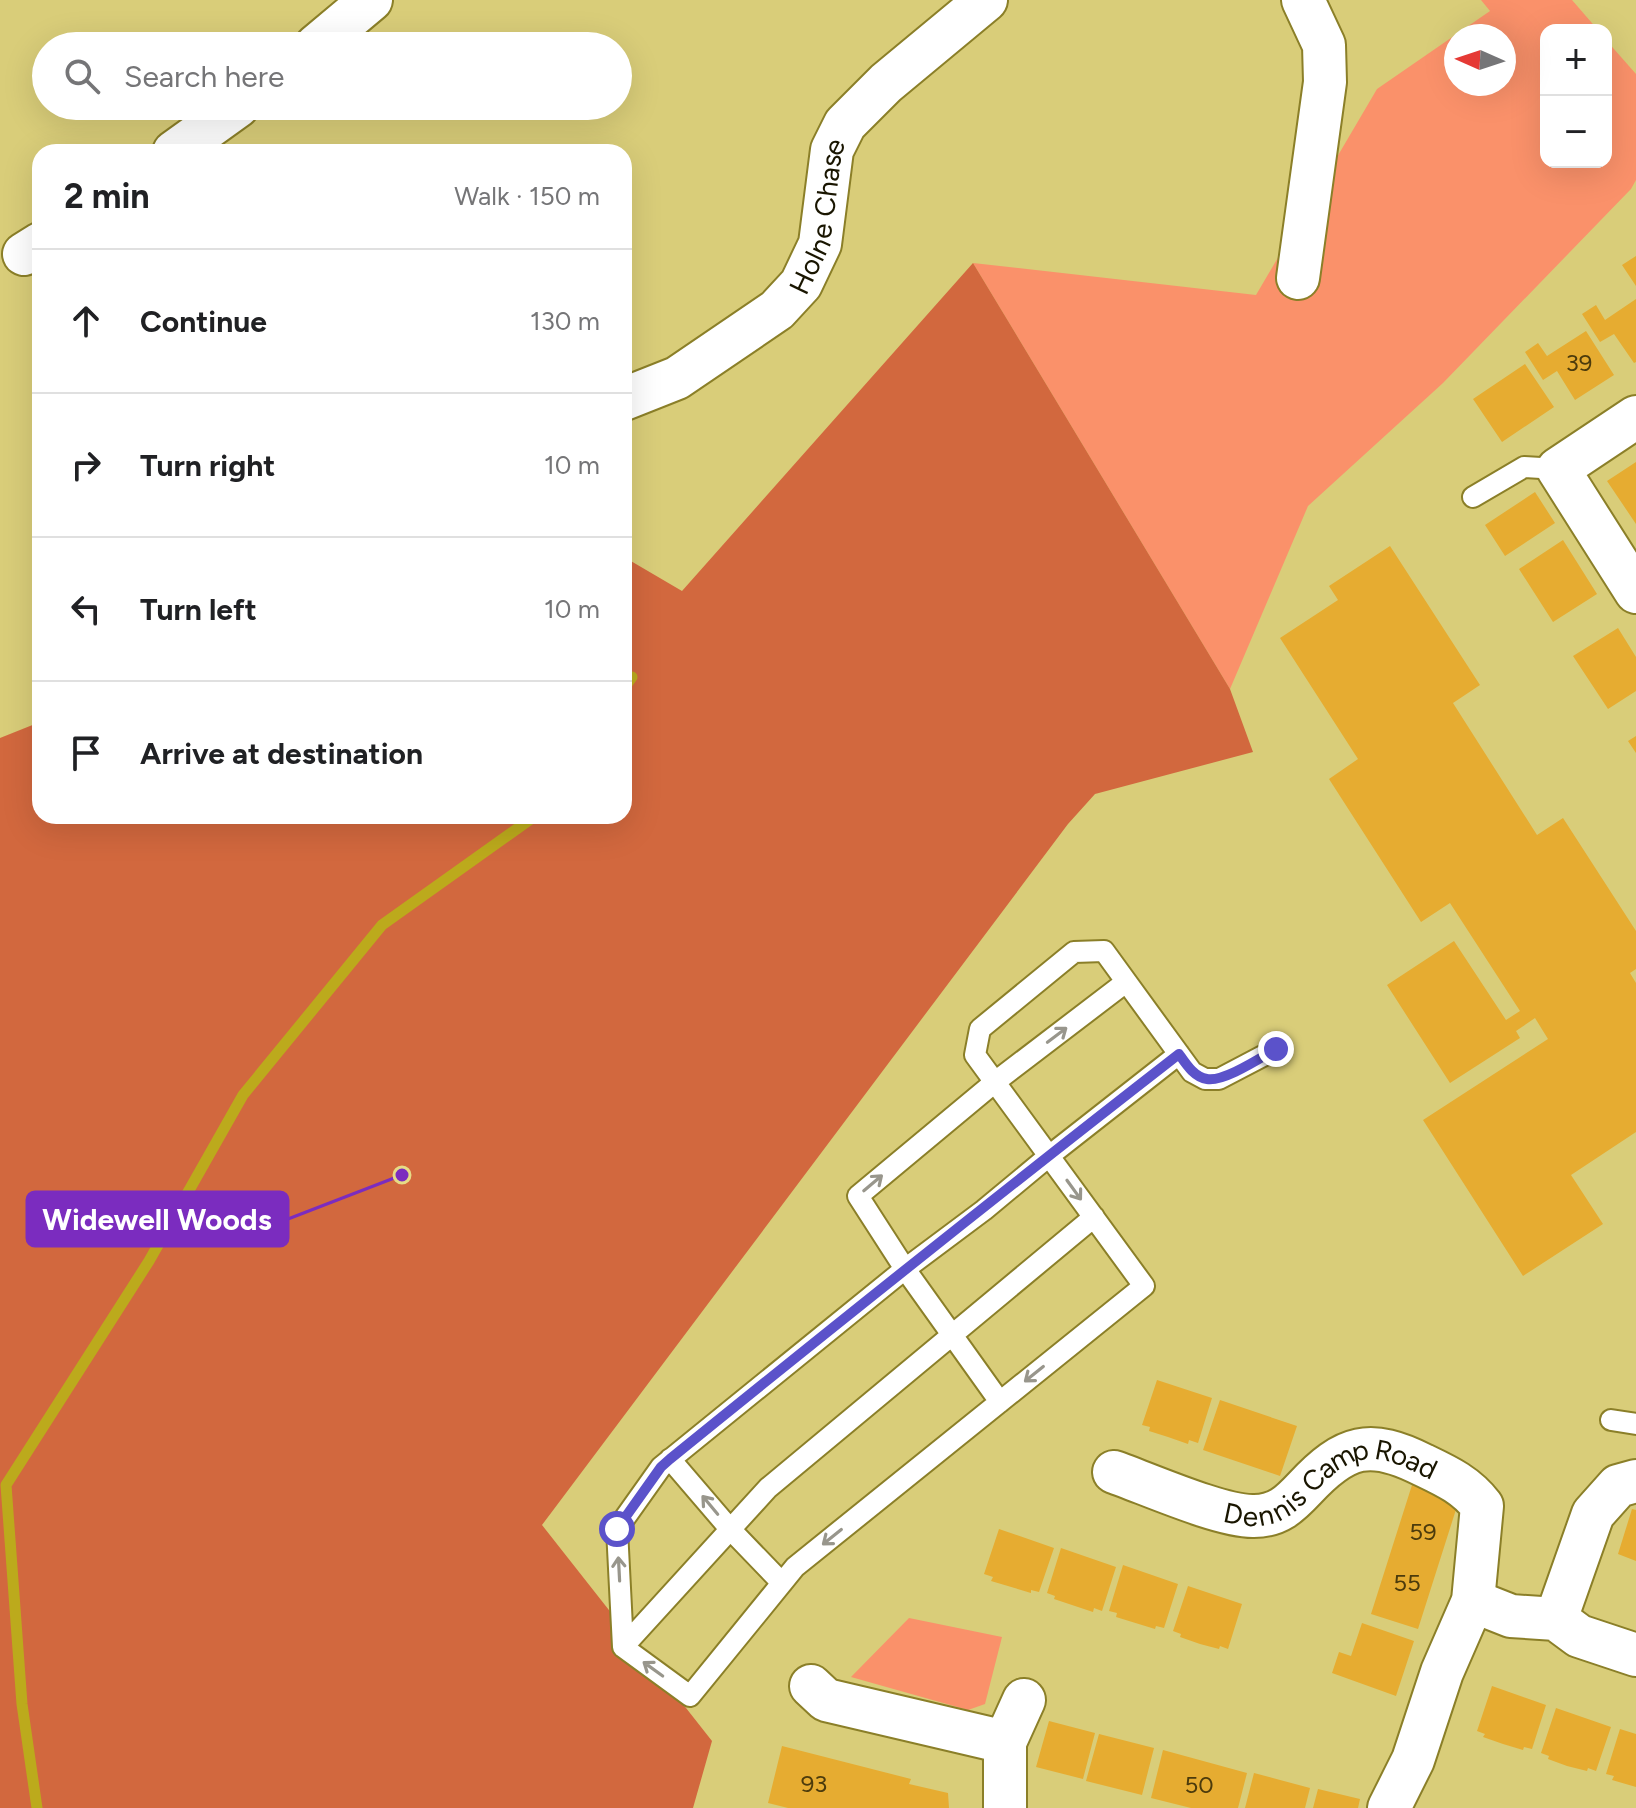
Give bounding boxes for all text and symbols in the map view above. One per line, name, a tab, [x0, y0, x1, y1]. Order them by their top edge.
north arrow	[1444, 24, 1516, 96]
map controls	[1540, 24, 1612, 168]
button: +	[1540, 24, 1612, 96]
search box	[32, 32, 632, 120]
icon: search	[60, 54, 104, 98]
text: Search here	[124, 58, 284, 95]
button: −	[1540, 96, 1612, 168]
street label: Holne Chase	[782, 132, 852, 300]
text: 2 min	[64, 176, 150, 217]
text: Walk · 150 m	[454, 180, 600, 212]
icon: ahead	[64, 299, 108, 343]
text: Continue	[140, 303, 267, 340]
text: 130 m	[530, 305, 600, 337]
house number: 39	[1566, 348, 1592, 377]
icon: right	[64, 443, 108, 487]
text: Turn right	[140, 447, 275, 484]
text: 10 m	[544, 449, 600, 481]
icon: left	[64, 587, 108, 631]
text: Turn left	[140, 591, 257, 628]
text: 10 m	[544, 593, 600, 625]
icon: arrive	[64, 731, 108, 775]
text: Arrive at destination	[140, 735, 423, 772]
one-way arrow	[1046, 1026, 1067, 1043]
route end	[1258, 1031, 1294, 1067]
one-way arrow	[862, 1174, 883, 1192]
one-way arrow	[1065, 1179, 1082, 1200]
callout: Widewell Woods	[27, 1192, 288, 1246]
text: Widewell Woods	[42, 1201, 272, 1238]
one-way arrow	[1024, 1366, 1045, 1383]
street label: Dennis Camp Road	[1221, 1432, 1443, 1533]
one-way arrow	[701, 1496, 719, 1516]
route start	[599, 1511, 635, 1547]
house number: 59	[1409, 1517, 1437, 1546]
one-way arrow	[822, 1529, 843, 1546]
one-way arrow	[612, 1556, 627, 1583]
house number: 55	[1393, 1568, 1421, 1597]
one-way arrow	[642, 1660, 664, 1677]
house number: 93	[801, 1769, 827, 1798]
house number: 50	[1184, 1770, 1214, 1799]

